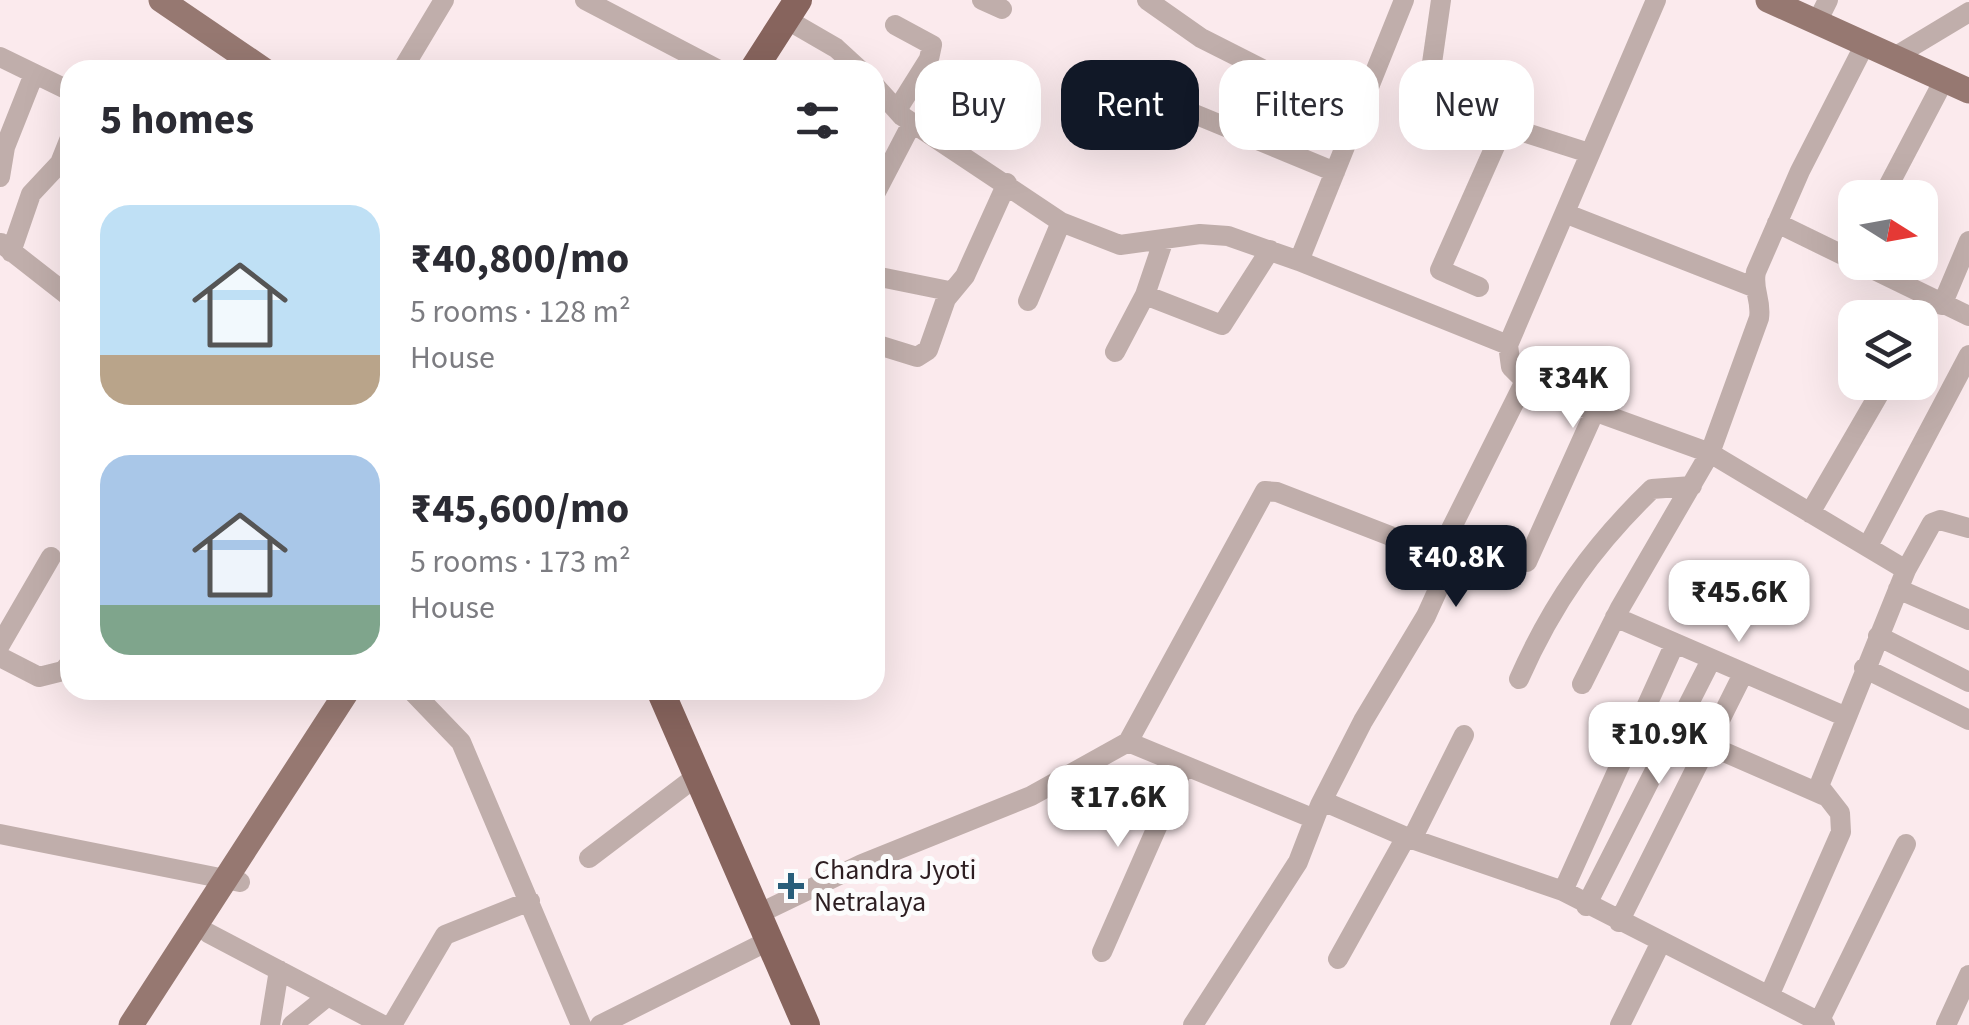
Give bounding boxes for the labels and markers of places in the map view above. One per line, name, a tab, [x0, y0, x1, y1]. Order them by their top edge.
pin: ₹34K	[1514, 346, 1632, 431]
pin: ₹40.8K	[1375, 525, 1537, 610]
pin: ₹45.6K	[1658, 560, 1820, 645]
pin: ₹10.9K	[1578, 702, 1740, 787]
pin: ₹17.6K	[1037, 765, 1199, 850]
place label: Chandra Jyoti Netralaya	[814, 850, 976, 922]
marker: Chandra Jyoti Netralaya	[778, 873, 804, 899]

